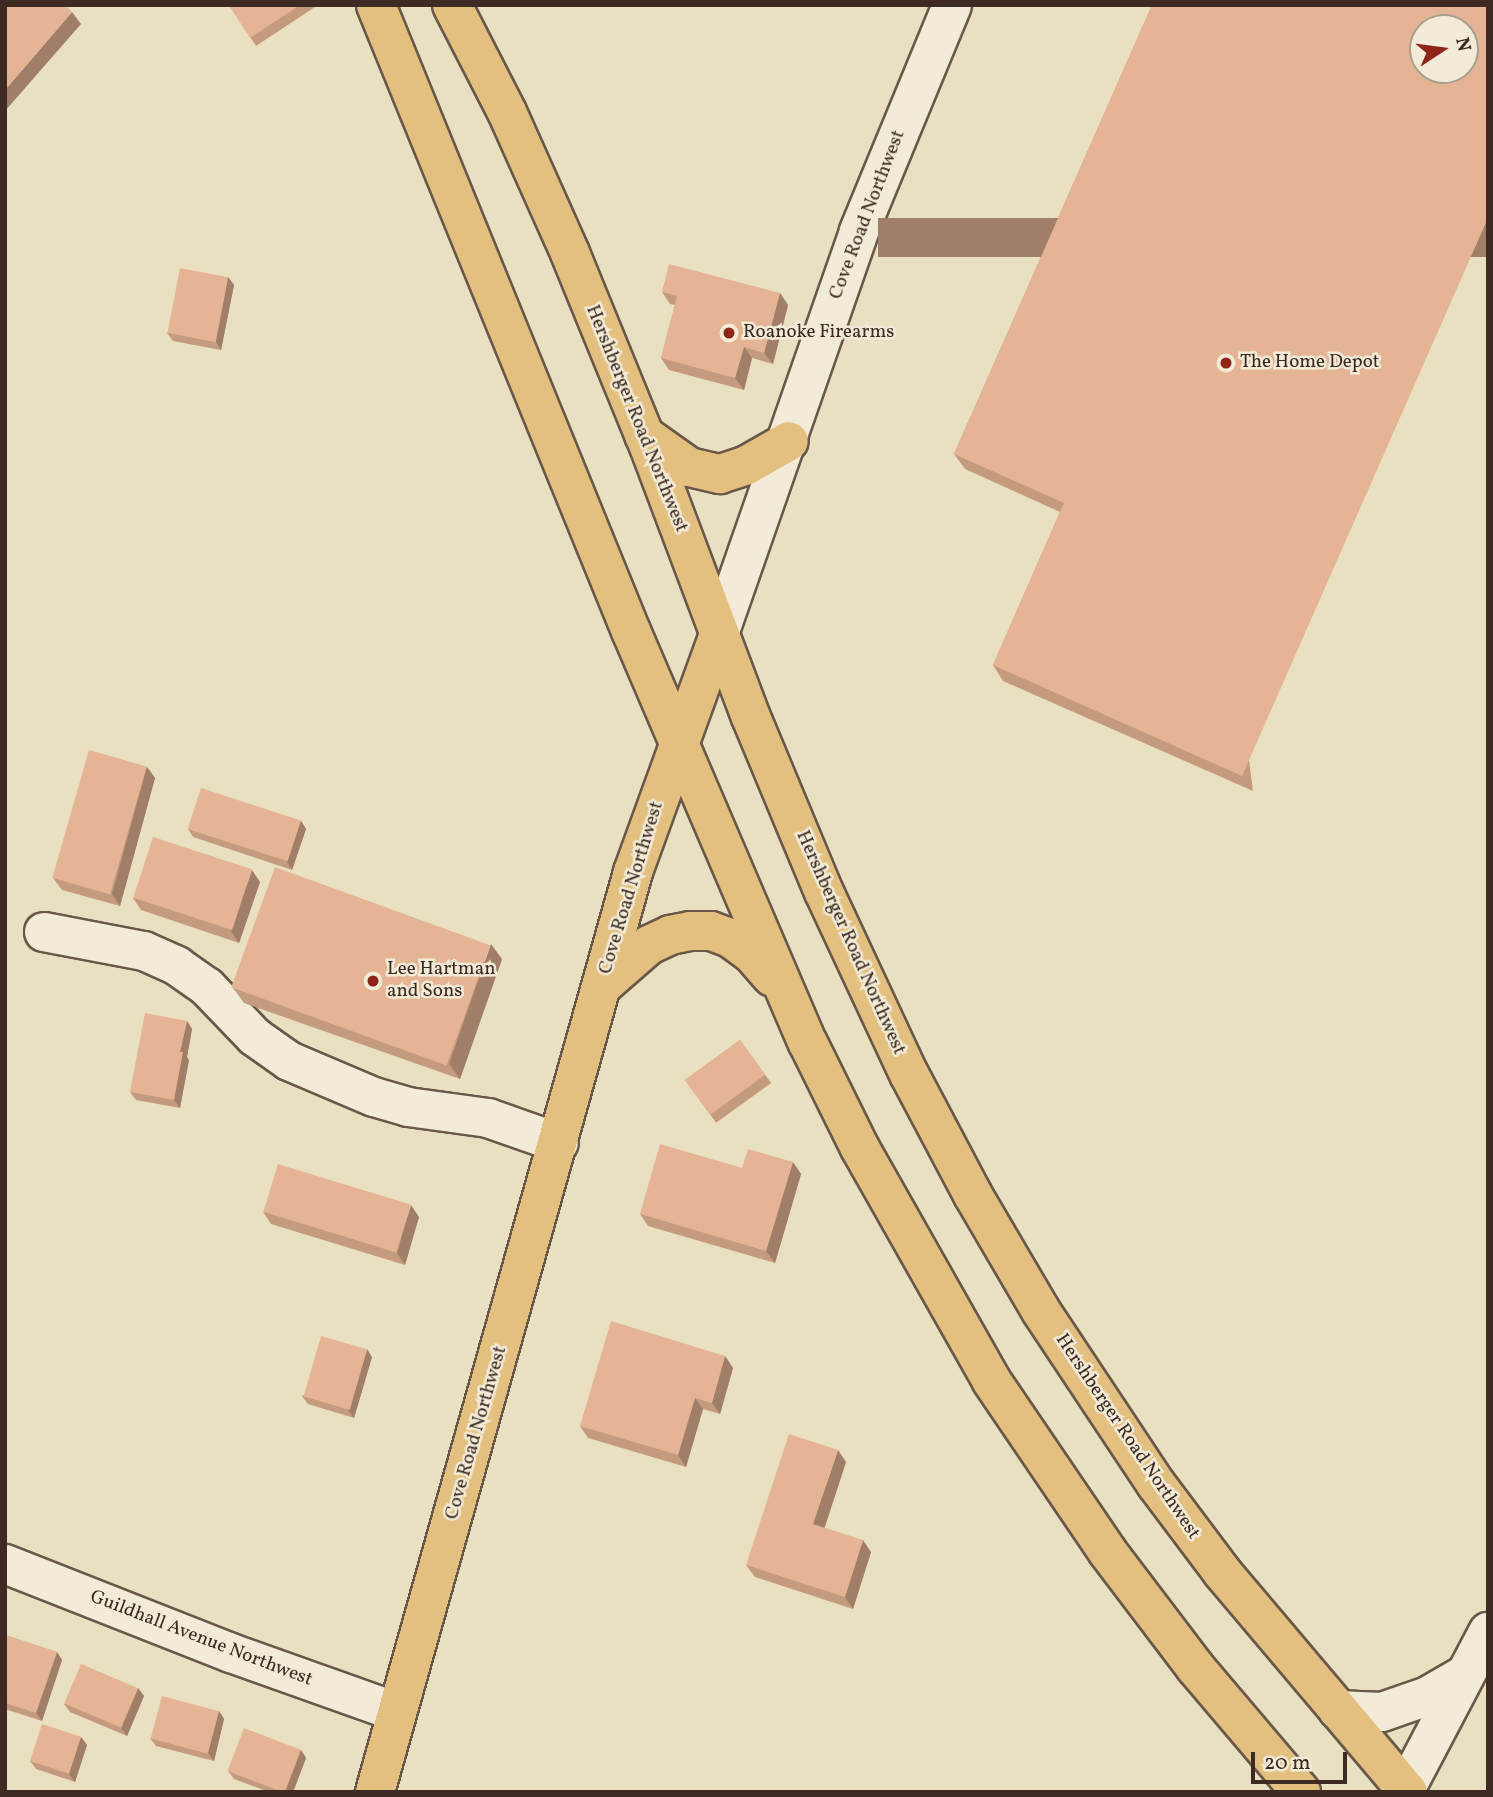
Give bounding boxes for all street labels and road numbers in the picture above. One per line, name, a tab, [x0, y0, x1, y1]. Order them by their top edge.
street label: Cove Road Northwest	[825, 127, 911, 303]
street label: Hershberger Road Northwest	[580, 302, 692, 536]
street label: Cove Road Northwest	[595, 799, 669, 977]
street label: Hershberger Road Northwest	[790, 827, 910, 1059]
street label: Hershberger Road Northwest	[1050, 1330, 1204, 1544]
street label: Cove Road Northwest	[441, 1344, 513, 1522]
street label: Guildhall Avenue Northwest	[87, 1586, 315, 1692]

